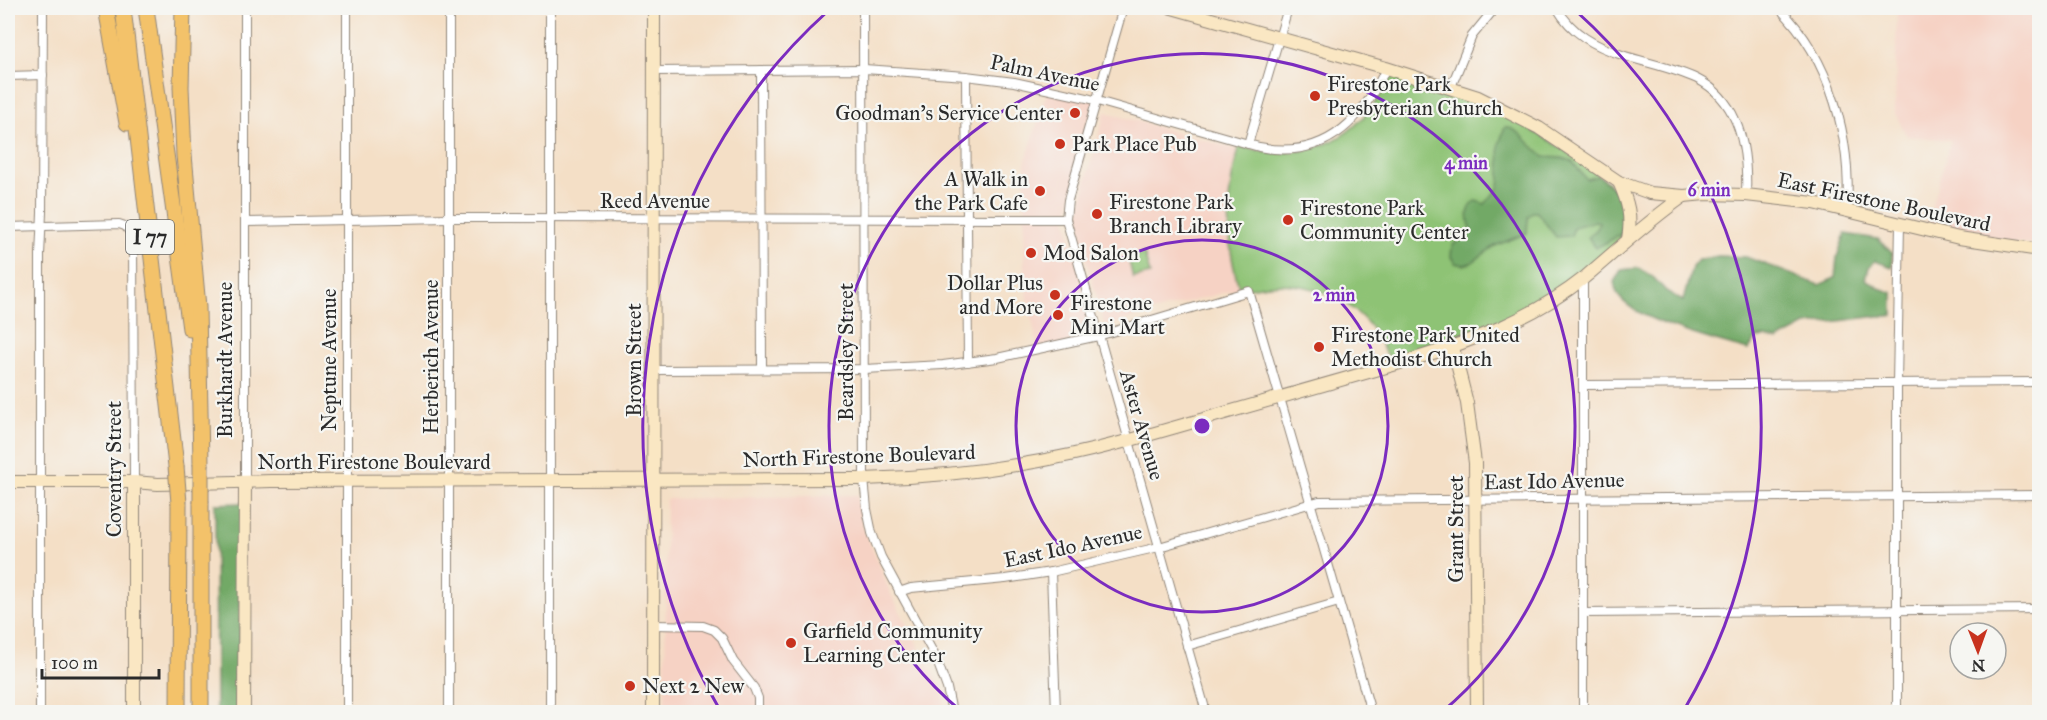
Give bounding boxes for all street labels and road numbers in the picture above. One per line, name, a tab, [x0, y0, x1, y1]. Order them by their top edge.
street label: Palm Avenue	[988, 49, 1102, 97]
street label: East Firestone Boulevard	[1775, 167, 1993, 237]
street label: Reed Avenue	[600, 188, 710, 214]
road number: I 77	[126, 220, 174, 254]
street label: Herberich Avenue	[418, 279, 444, 435]
street label: Burkhardt Avenue	[212, 282, 238, 438]
street label: Beardsley Street	[833, 282, 859, 421]
street label: Neptune Avenue	[316, 288, 342, 432]
street label: Brown Street	[621, 302, 647, 417]
street label: Aster Avenue	[1114, 366, 1170, 483]
street label: Coventry Street	[101, 400, 127, 537]
street label: North Firestone Boulevard	[742, 439, 977, 473]
street label: North Firestone Boulevard	[257, 449, 491, 475]
street label: East Ido Avenue	[1483, 467, 1625, 495]
street label: Grant Street	[1443, 475, 1469, 583]
street label: East Ido Avenue	[1001, 519, 1145, 573]

